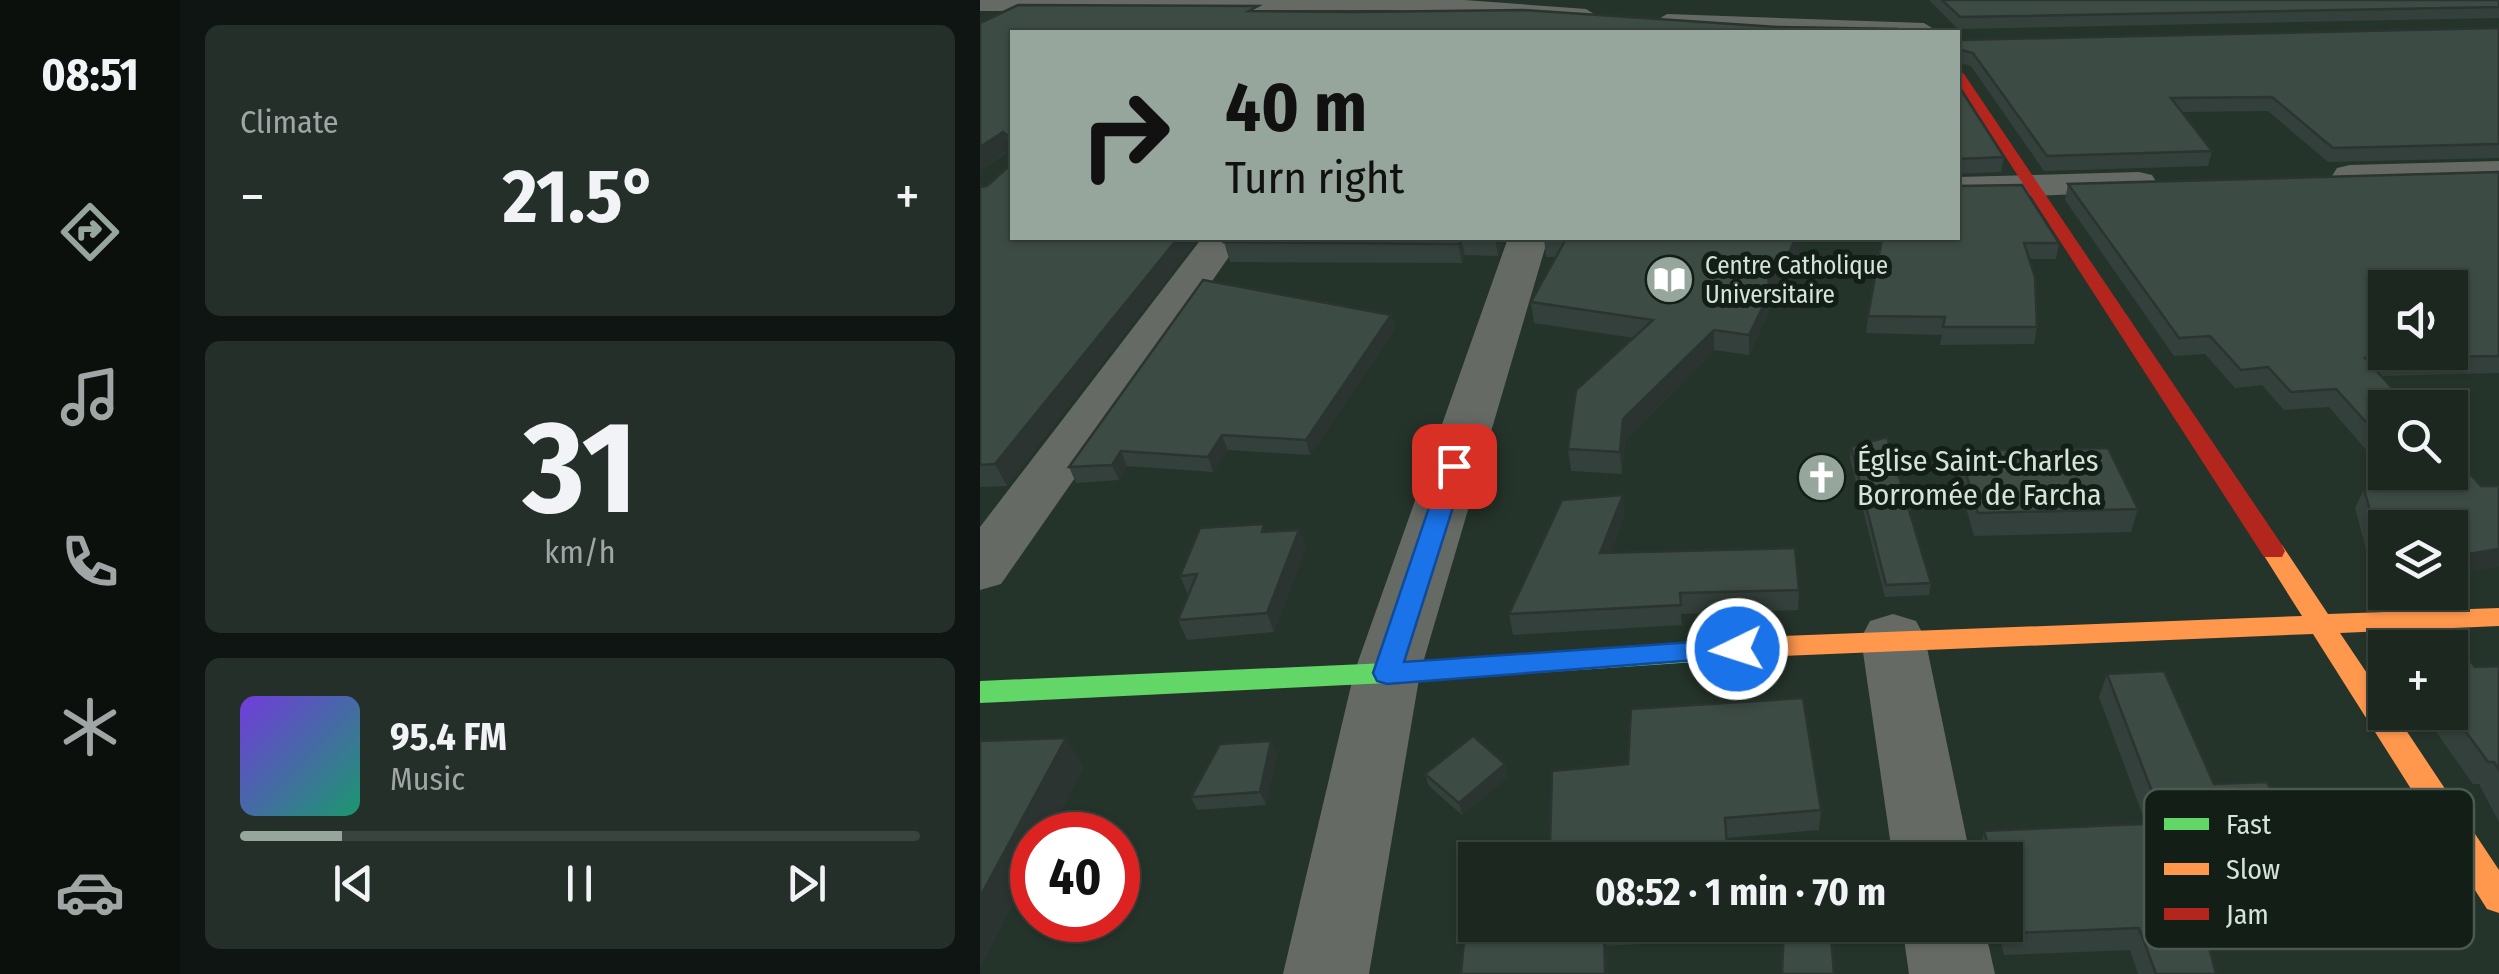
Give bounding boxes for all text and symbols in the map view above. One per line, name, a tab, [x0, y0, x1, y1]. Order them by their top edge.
text: 08:51	[41, 48, 139, 102]
text: 40 m	[1225, 66, 1367, 150]
icon: right	[1060, 70, 1190, 200]
text: Climate	[240, 103, 339, 141]
text: Turn right	[1225, 151, 1404, 205]
text: 21.5°	[503, 152, 657, 242]
text: −	[240, 164, 265, 230]
text: +	[895, 164, 920, 230]
icon: directions	[55, 197, 125, 267]
place label: Centre Catholique Universitaire	[1705, 251, 1888, 310]
library icon: Centre Catholique Universitaire	[1644, 254, 1696, 306]
map controls	[2368, 270, 2468, 730]
button: sound	[2368, 270, 2468, 370]
icon: music	[55, 362, 125, 432]
text: 31	[523, 390, 637, 546]
button: search	[2368, 390, 2468, 490]
pin	[1412, 424, 1497, 509]
icon: arrive	[1427, 439, 1482, 494]
place label: Église Saint-Charles Borromée de Farcha	[1857, 443, 2102, 513]
church icon: Église Saint-Charles Borromée de Farcha	[1796, 452, 1848, 504]
button: layers	[2368, 510, 2468, 610]
icon: phone	[55, 527, 125, 597]
text: km/h	[544, 533, 616, 571]
position arrow	[1685, 597, 1789, 701]
button: +	[2368, 630, 2468, 730]
icon: climate	[55, 692, 125, 762]
text: 95.4 FM	[390, 714, 507, 760]
text: Music	[390, 760, 465, 798]
legend	[2144, 789, 2474, 949]
text: Fast	[2226, 808, 2272, 841]
speed limit sign: 40	[1010, 812, 1140, 942]
text: Slow	[2226, 853, 2280, 886]
icon: previous	[326, 856, 381, 911]
icon: pause	[552, 856, 607, 911]
icon: next	[779, 856, 834, 911]
icon: car	[55, 857, 125, 927]
text: 08:52 · 1 min · 70 m	[1595, 869, 1886, 915]
text: Jam	[2226, 898, 2269, 931]

